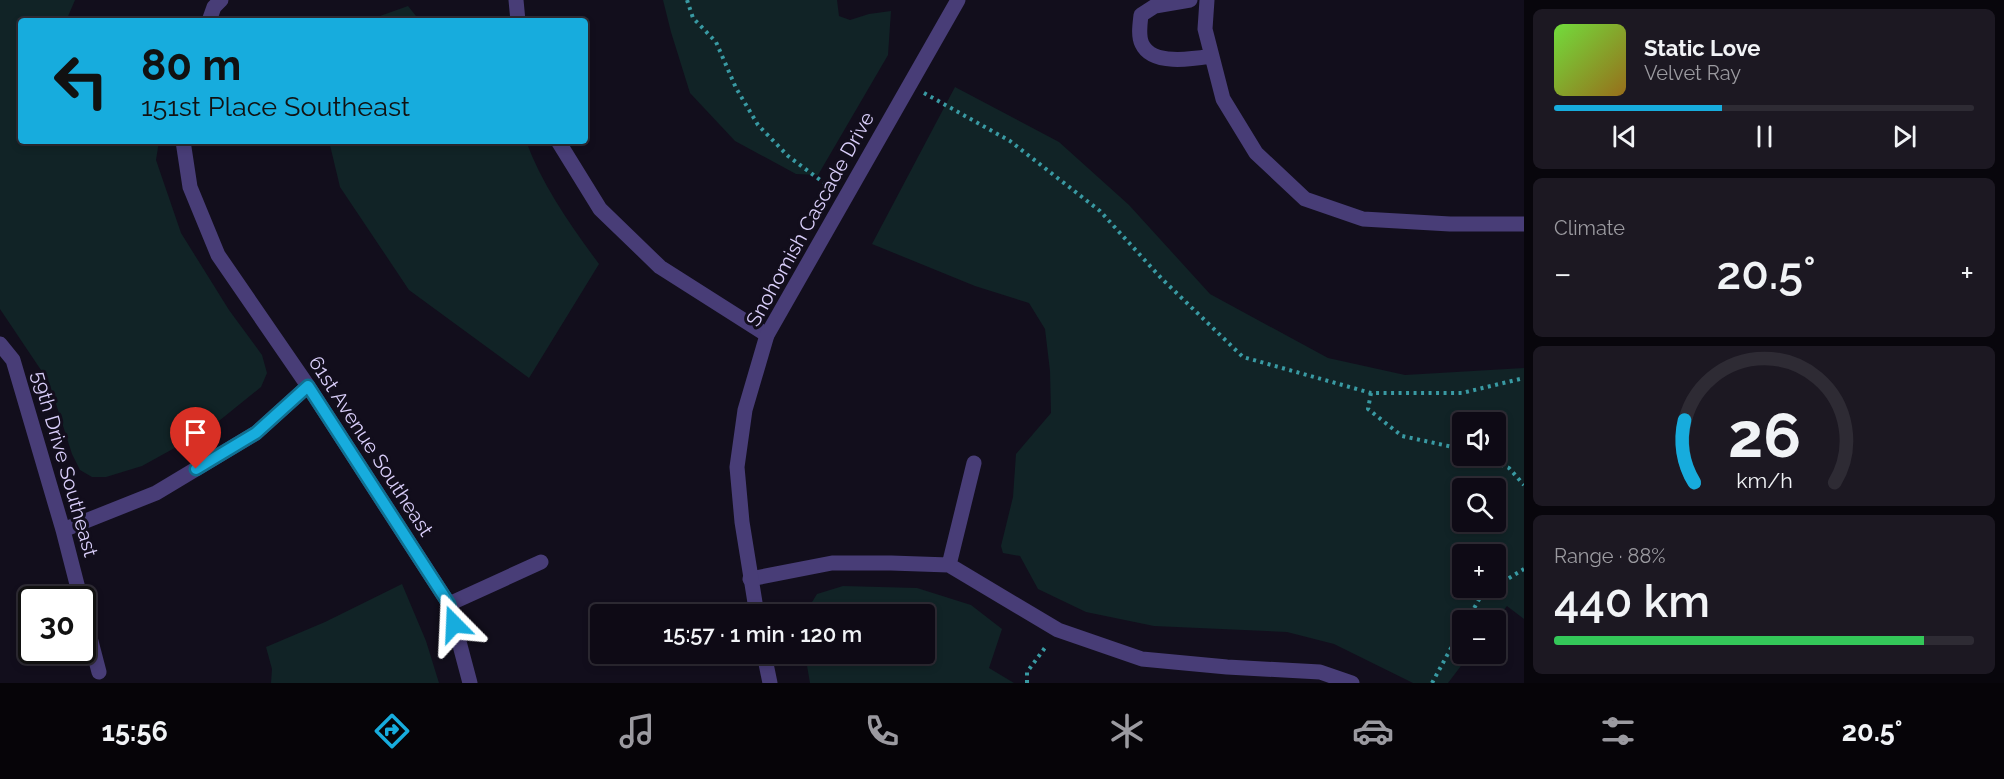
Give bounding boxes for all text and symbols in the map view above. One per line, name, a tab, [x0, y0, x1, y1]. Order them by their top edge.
text: Static Love	[1644, 35, 1761, 61]
text: 80 m	[141, 41, 241, 90]
icon: left	[42, 42, 120, 120]
text: Velvet Ray	[1644, 61, 1741, 85]
text: 151st Place Southeast	[141, 91, 410, 122]
street label: Snohomish Cascade Drive	[741, 107, 879, 330]
icon: previous	[1608, 120, 1641, 153]
icon: pause	[1748, 120, 1781, 153]
icon: next	[1888, 120, 1921, 153]
text: Climate	[1554, 216, 1625, 240]
text: 20.5°	[1716, 247, 1816, 300]
text: −	[1554, 254, 1572, 293]
text: +	[1960, 254, 1974, 293]
street label: 61st Avenue Southeast	[304, 351, 438, 541]
street label: 59th Drive Southeast	[27, 368, 103, 560]
text: 26	[1727, 398, 1801, 472]
pin	[170, 407, 221, 469]
map controls	[1452, 412, 1506, 664]
button: sound	[1452, 412, 1506, 466]
icon: arrive	[179, 416, 212, 449]
text: km/h	[1736, 468, 1792, 493]
button: search	[1452, 478, 1506, 532]
button: +	[1452, 544, 1506, 598]
text: Range · 88%	[1554, 544, 1666, 568]
text: 440 km	[1554, 575, 1710, 628]
speed limit sign: 30	[18, 586, 96, 664]
position arrow	[422, 592, 486, 656]
button: −	[1452, 610, 1506, 664]
text: 15:57 · 1 min · 120 m	[663, 621, 862, 647]
icon: directions	[371, 710, 413, 752]
icon: music	[616, 710, 658, 752]
icon: phone	[861, 710, 903, 752]
icon: climate	[1106, 710, 1148, 752]
icon: car	[1352, 710, 1394, 752]
icon: filters	[1597, 710, 1639, 752]
text: 15:56	[102, 716, 168, 747]
text: 20.5°	[1842, 716, 1902, 747]

